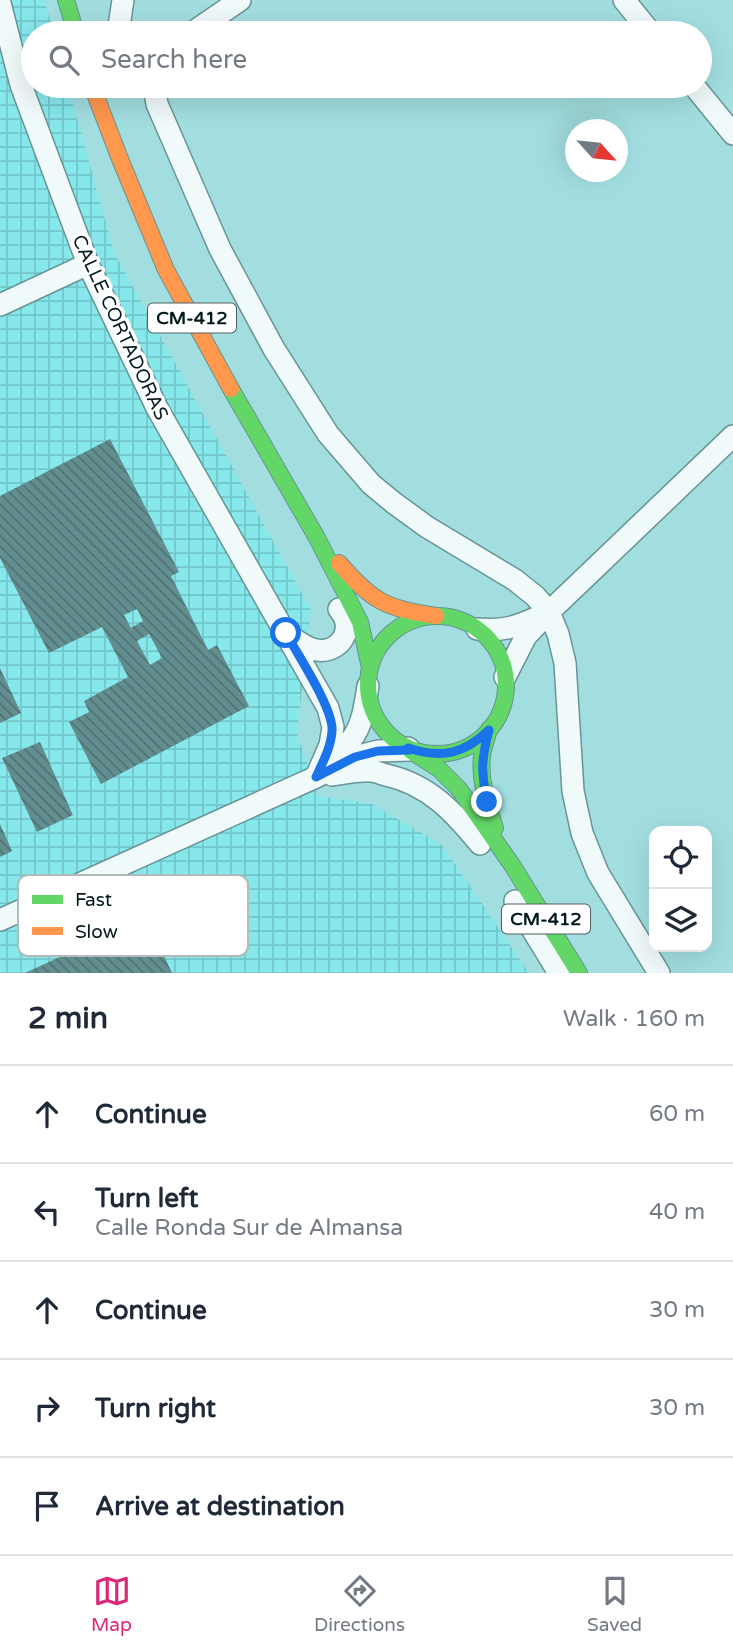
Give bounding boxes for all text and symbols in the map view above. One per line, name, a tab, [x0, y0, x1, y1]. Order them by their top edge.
search box	[21, 21, 712, 98]
icon: search	[45, 41, 83, 79]
text: Search here	[101, 44, 247, 75]
north arrow	[565, 119, 628, 182]
street label: CALLE CORTADORAS	[67, 231, 173, 424]
road number: CM-412	[148, 304, 236, 332]
route start	[270, 617, 301, 648]
route end	[471, 786, 502, 817]
map controls	[649, 826, 712, 952]
button: locate	[649, 826, 712, 889]
legend	[18, 875, 248, 956]
text: Fast	[75, 889, 112, 911]
button: layers	[649, 889, 712, 952]
road number: CM-412	[502, 904, 590, 934]
text: Slow	[75, 921, 118, 943]
text: 2 min	[28, 1000, 108, 1037]
text: Walk · 160 m	[563, 1005, 705, 1033]
icon: ahead	[28, 1095, 66, 1133]
text: Continue	[95, 1099, 207, 1130]
text: 60 m	[649, 1100, 705, 1128]
text: Turn left	[95, 1183, 198, 1214]
icon: left	[28, 1193, 66, 1231]
text: 40 m	[649, 1198, 705, 1226]
text: Calle Ronda Sur de Almansa	[95, 1214, 403, 1242]
icon: ahead	[28, 1291, 66, 1329]
text: Continue	[95, 1295, 207, 1326]
text: 30 m	[649, 1296, 705, 1324]
icon: right	[28, 1389, 66, 1427]
text: Turn right	[95, 1393, 216, 1424]
text: 30 m	[649, 1394, 705, 1422]
icon: arrive	[28, 1487, 66, 1525]
text: Arrive at destination	[95, 1491, 345, 1522]
tab: Map	[91, 1572, 132, 1636]
tab: Directions	[314, 1572, 405, 1636]
tab: Saved	[587, 1572, 642, 1636]

